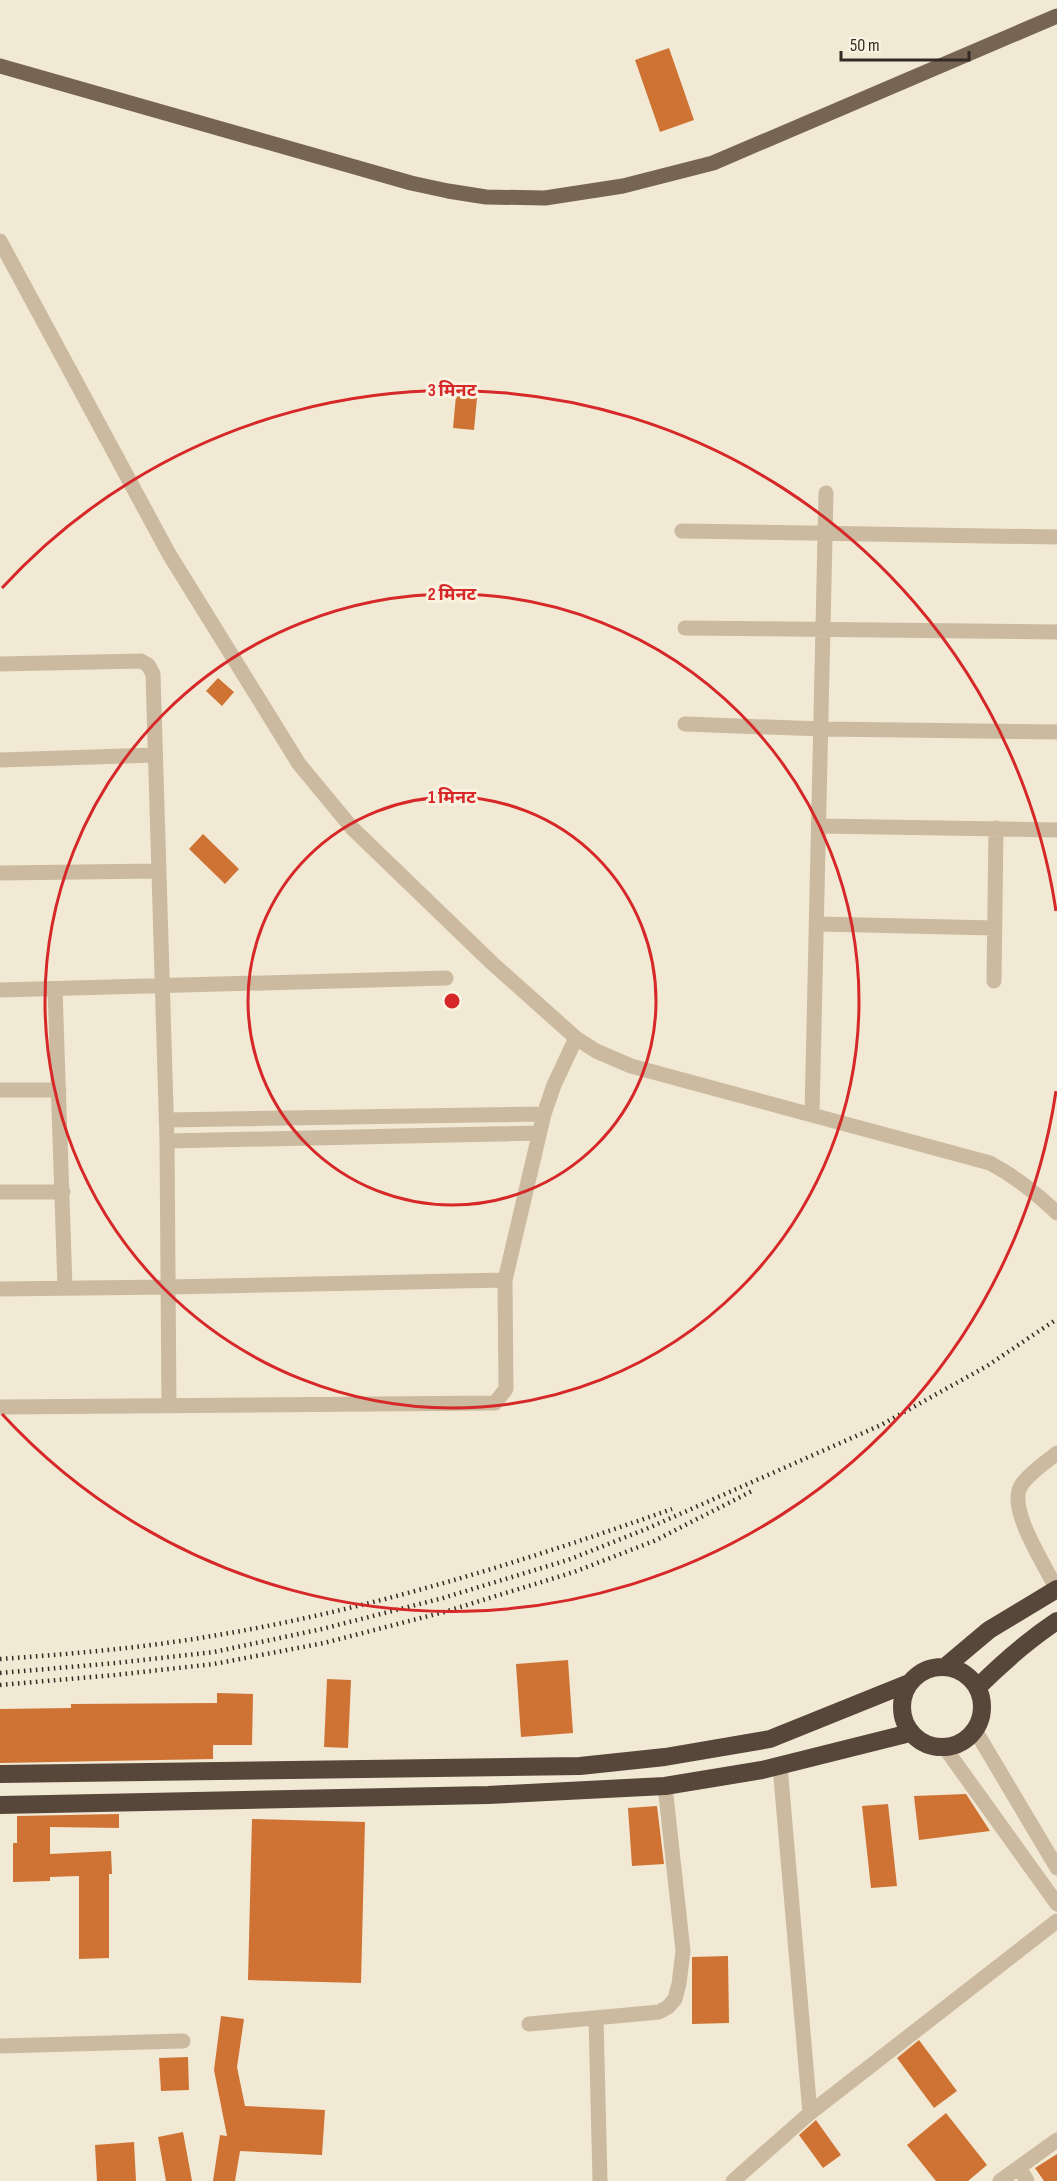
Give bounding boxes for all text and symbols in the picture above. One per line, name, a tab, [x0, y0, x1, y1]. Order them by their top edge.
scale bar	[841, 24, 968, 62]
text: 50 m	[850, 35, 880, 56]
text: 3 मिनट	[428, 380, 477, 401]
text: 2 मिनट	[428, 584, 477, 605]
text: 1 मिनट	[428, 787, 476, 808]
centre of rings	[442, 991, 462, 1011]

